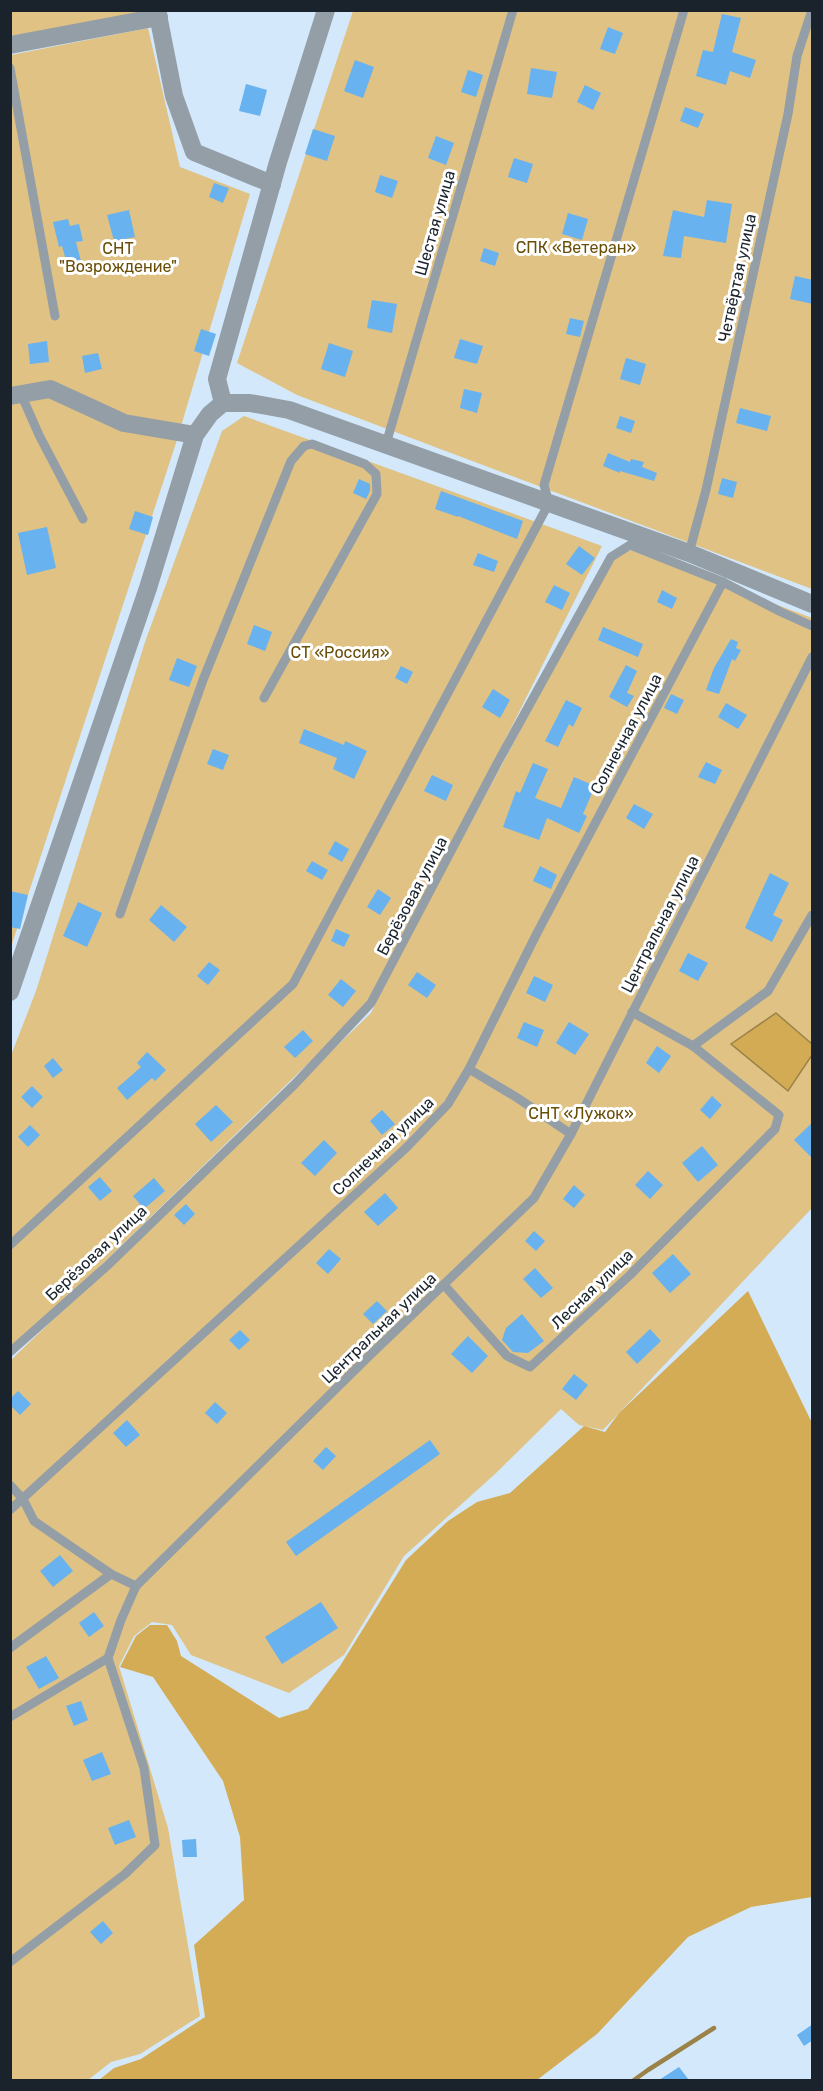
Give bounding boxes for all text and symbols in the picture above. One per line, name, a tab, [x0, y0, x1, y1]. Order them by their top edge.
street label: Шестая улица	[411, 168, 459, 278]
street label: Четвёртая улица	[714, 212, 760, 344]
park label: СПК «Ветеран»	[516, 238, 637, 257]
park label: СНТ "Возрождение"	[59, 239, 177, 276]
park label: СТ «Россия»	[291, 643, 390, 662]
street label: Солнечная улица	[586, 671, 666, 797]
street label: Берёзовая улица	[373, 833, 451, 959]
street label: Центральная улица	[617, 852, 703, 996]
street label: Солнечная улица	[328, 1093, 438, 1199]
park label: СНТ «Лужок»	[528, 1104, 634, 1123]
street label: Берёзовая улица	[41, 1201, 151, 1305]
street label: Лесная улица	[547, 1245, 637, 1333]
street label: Центральная улица	[318, 1269, 440, 1387]

